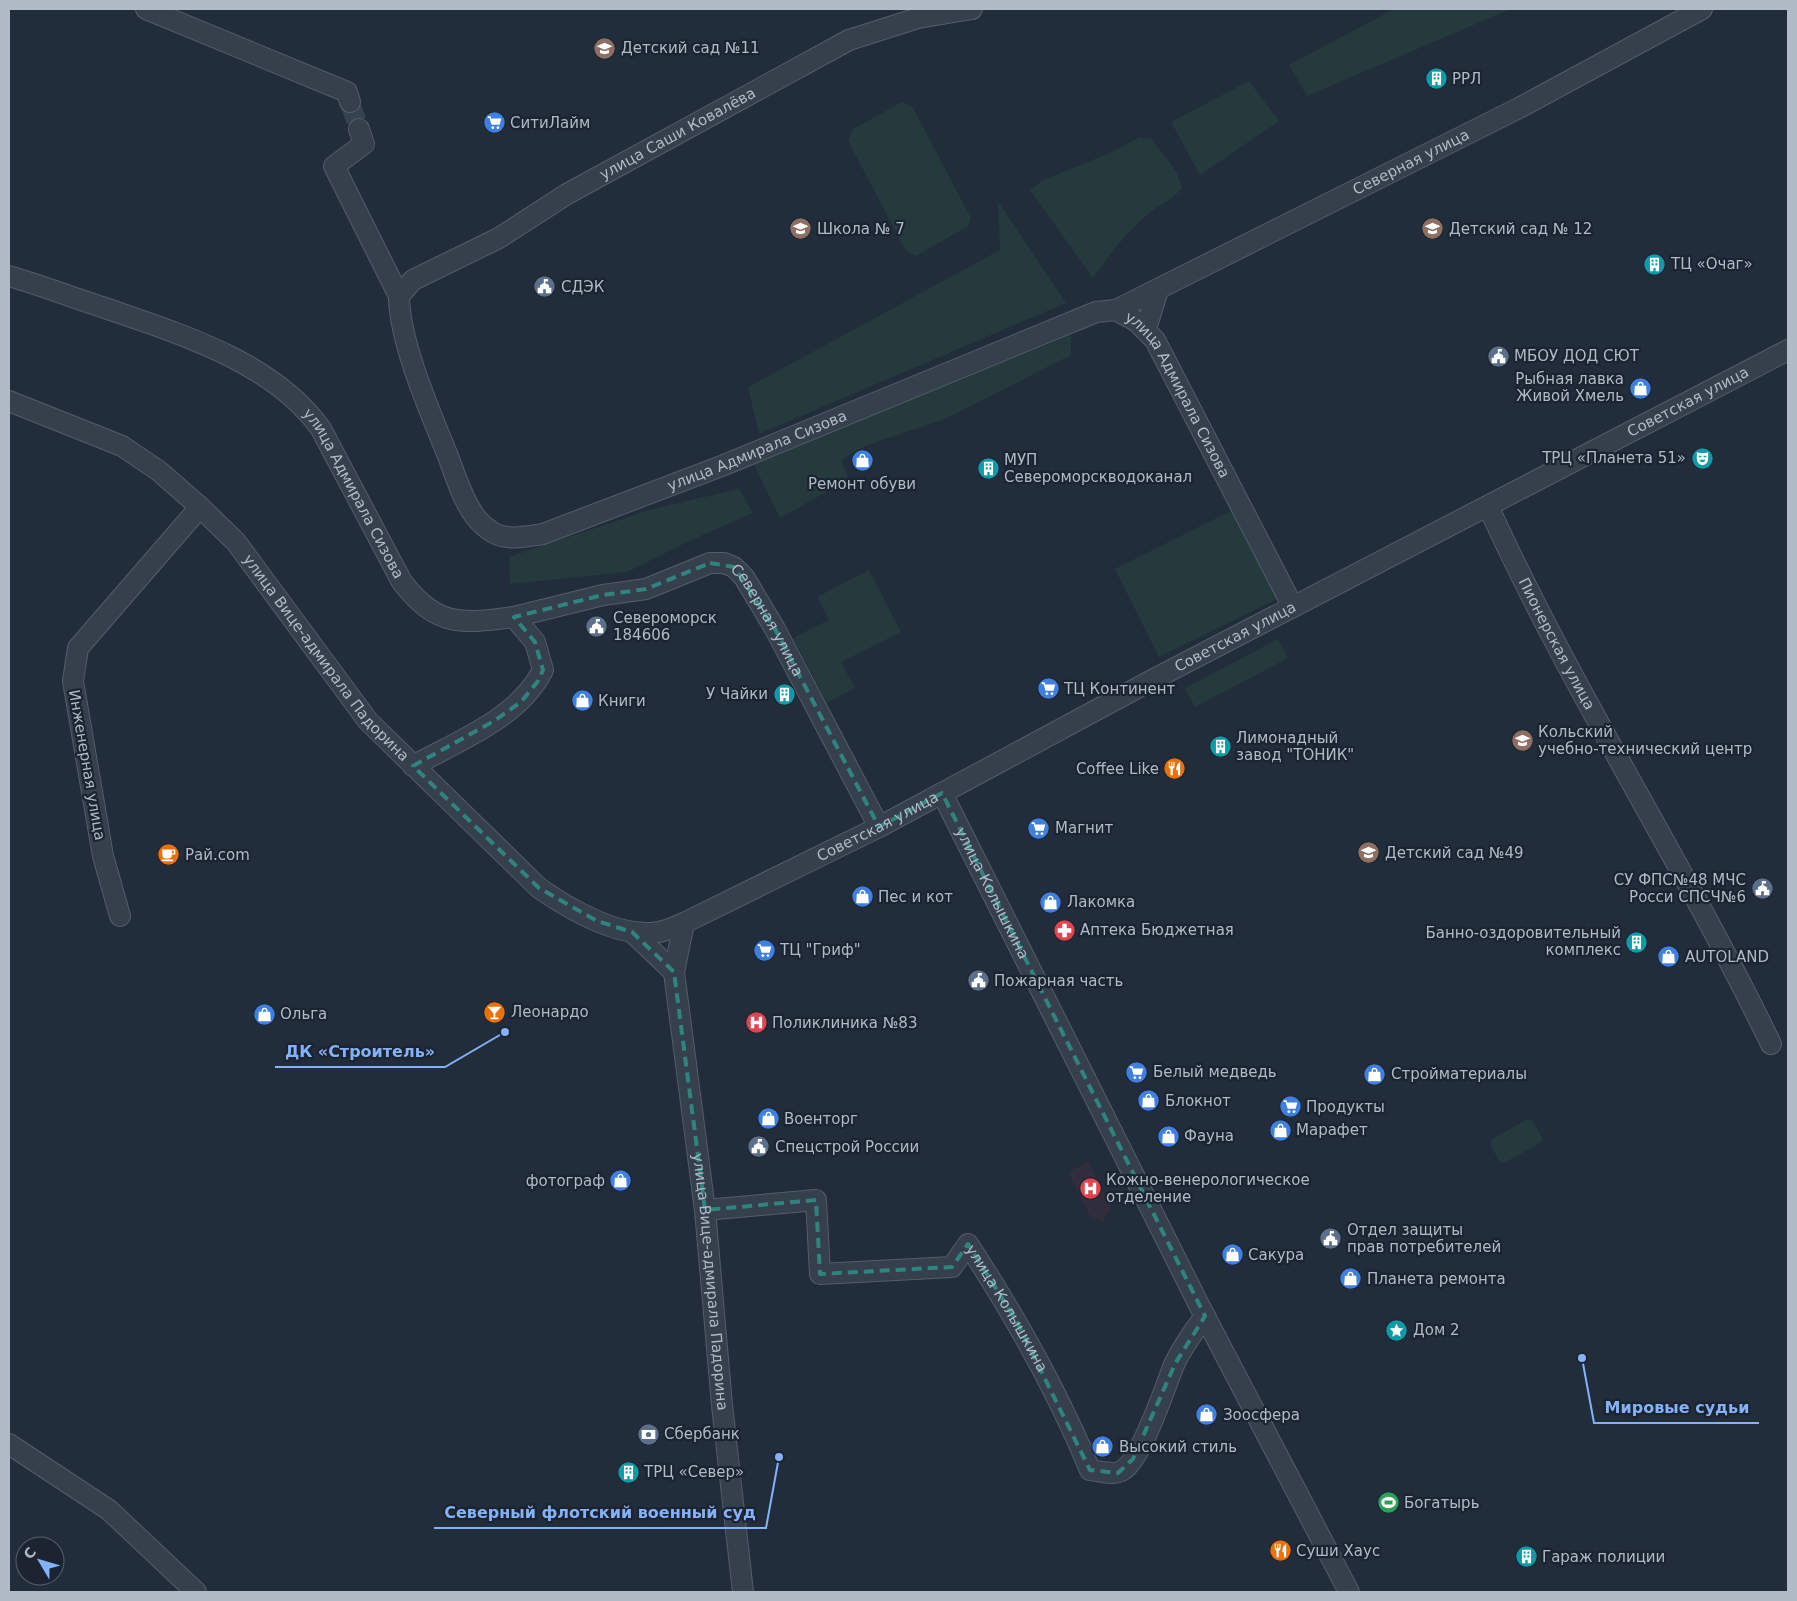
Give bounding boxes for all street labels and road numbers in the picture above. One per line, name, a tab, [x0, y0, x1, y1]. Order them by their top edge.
street label: улица Саши Ковалёва	[596, 84, 759, 183]
street label: Северная улица	[1350, 125, 1472, 199]
street label: улица Адмирала Сизова	[1122, 308, 1234, 481]
street label: Советская улица	[1624, 363, 1752, 441]
street label: улица Адмирала Сизова	[299, 404, 408, 582]
street label: улица Адмирала Сизова	[665, 406, 850, 495]
street label: улица Вице-адмирала Падорина	[239, 551, 413, 765]
street label: Северная улица	[727, 560, 807, 679]
street label: Пионерская улица	[1515, 575, 1599, 713]
street label: Советская улица	[1171, 598, 1299, 676]
street label: Инженерная улица	[65, 688, 109, 842]
street label: Советская улица	[814, 788, 941, 865]
street label: улица Колышкина	[952, 824, 1033, 962]
street label: улица Вице-адмирала Падорина	[689, 1152, 732, 1412]
street label: улица Колышкина	[962, 1241, 1051, 1375]

